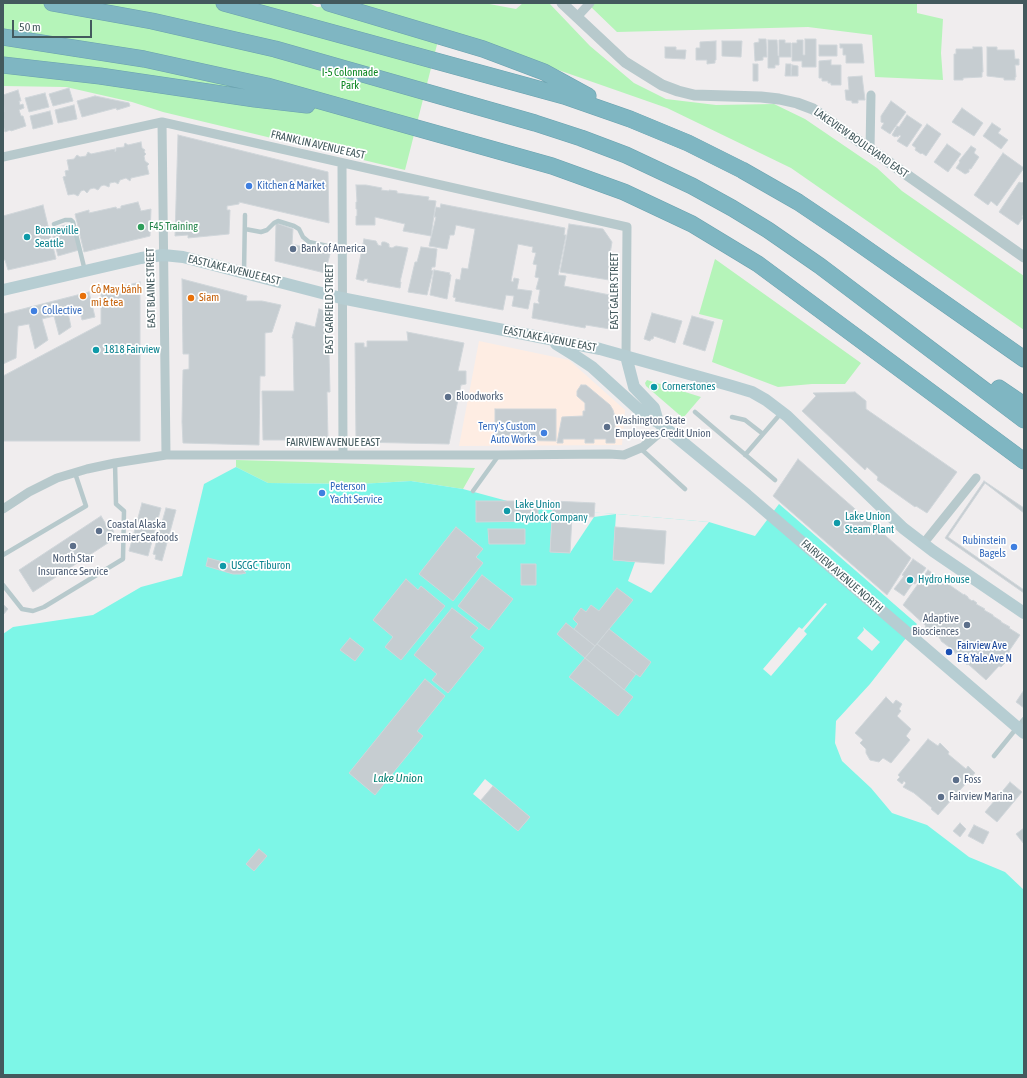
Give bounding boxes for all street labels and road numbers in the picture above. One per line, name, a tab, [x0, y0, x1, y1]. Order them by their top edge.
street label: LAKEVIEW BOULEVARD EAST	[811, 105, 911, 181]
street label: FRANKLIN AVENUE EAST	[270, 128, 366, 162]
street label: EAST BLAINE STREET	[144, 248, 158, 328]
street label: EASTLAKE AVENUE EAST	[186, 252, 282, 288]
street label: EAST GALER STREET	[608, 252, 622, 330]
street label: EAST GARFIELD STREET	[323, 264, 337, 354]
street label: EASTLAKE AVENUE EAST	[502, 323, 598, 355]
street label: FAIRVIEW AVENUE EAST	[286, 436, 380, 450]
street label: FAIRVIEW AVENUE NORTH	[798, 537, 886, 615]

